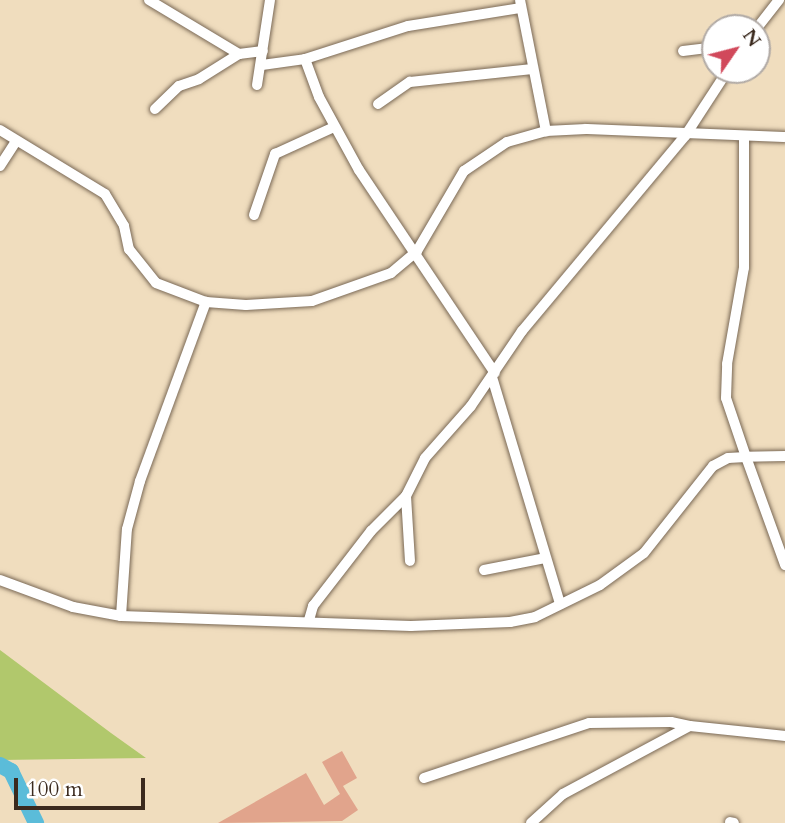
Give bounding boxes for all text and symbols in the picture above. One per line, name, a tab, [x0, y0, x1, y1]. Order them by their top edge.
north arrow	[701, 14, 771, 84]
text: N	[736, 24, 767, 52]
scale bar	[18, 764, 149, 808]
text: 100 m	[27, 775, 83, 804]

